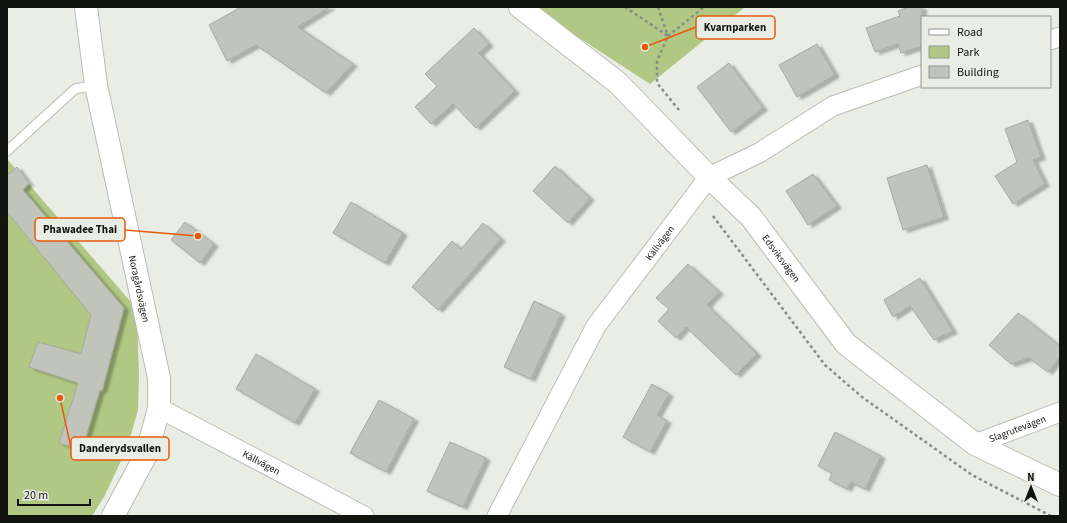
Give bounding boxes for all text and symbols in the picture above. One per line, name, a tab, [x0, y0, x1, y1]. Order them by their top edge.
callout: Kvarnparken	[696, 16, 775, 39]
legend	[921, 16, 1051, 88]
text: Kvarnparken	[704, 20, 766, 35]
text: Road	[957, 24, 983, 41]
text: Park	[957, 44, 979, 61]
text: Building	[957, 64, 999, 81]
callout: Phawadee Thai	[35, 218, 125, 241]
text: Phawadee Thai	[43, 222, 117, 237]
street label: Källvägen	[642, 223, 678, 264]
street label: Edsviksvägen	[758, 232, 803, 285]
street label: Noragårdsvägen	[125, 254, 153, 324]
street label: Slagrutevägen	[987, 412, 1048, 446]
callout: Danderydsvallen	[71, 437, 169, 460]
text: Danderydsvallen	[79, 441, 161, 456]
street label: Källvägen	[240, 447, 283, 479]
north arrow	[1011, 467, 1051, 507]
text: N	[1027, 470, 1035, 485]
scale bar	[18, 481, 90, 507]
text: 20 m	[24, 487, 48, 504]

